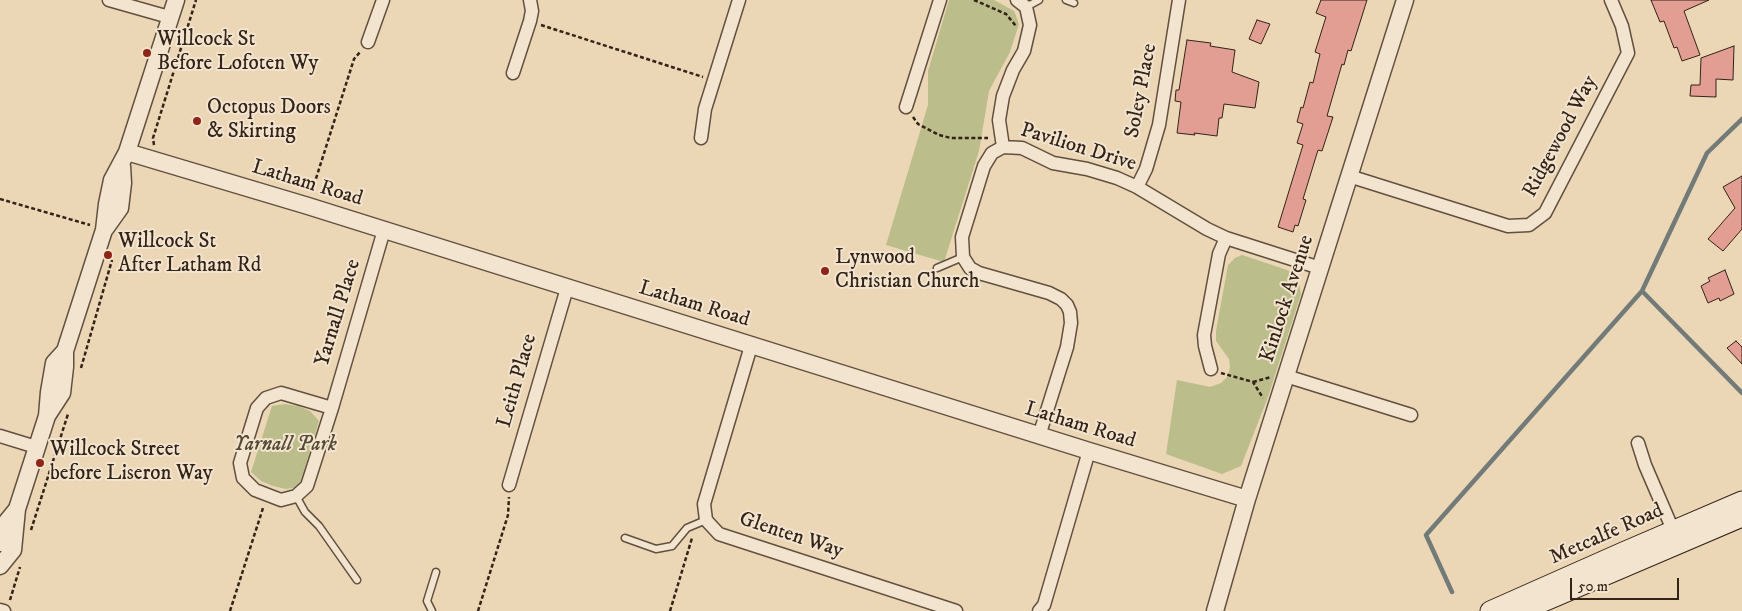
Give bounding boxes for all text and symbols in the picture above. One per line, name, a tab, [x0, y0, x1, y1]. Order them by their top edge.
place label: Willcock St Before Lofoten Wy	[157, 28, 318, 78]
street label: Soley Place	[1121, 42, 1163, 140]
marker: Willcock St Before Lofoten Wy	[141, 47, 153, 59]
street label: Ridgewood Way	[1518, 72, 1604, 202]
place label: Octopus Doors & Skirting	[207, 96, 331, 146]
marker: Octopus Doors & Skirting	[191, 115, 203, 127]
street label: Pavilion Drive	[1017, 118, 1139, 178]
street label: Latham Road	[249, 155, 365, 213]
place label: Willcock St After Latham Rd	[118, 230, 261, 280]
street label: Kinlock Avenue	[1256, 232, 1320, 366]
place label: Lynwood Christian Church	[835, 246, 980, 296]
marker: Willcock St After Latham Rd	[102, 249, 114, 261]
street label: Yarnall Place	[311, 256, 367, 370]
marker: Lynwood Christian Church	[819, 265, 831, 277]
street label: Latham Road	[636, 276, 752, 334]
street label: Leith Place	[493, 331, 543, 431]
street label: Latham Road	[1022, 397, 1138, 455]
park label: Yarnall Park	[233, 433, 337, 459]
place label: Willcock Street before Liseron Way	[50, 438, 213, 488]
marker: Willcock Street before Liseron Way	[34, 457, 46, 469]
street label: Metcalfe Road	[1546, 499, 1668, 571]
street label: Glenten Way	[736, 507, 846, 565]
scale bar	[1572, 568, 1681, 600]
text: 50 m	[1578, 577, 1608, 596]

